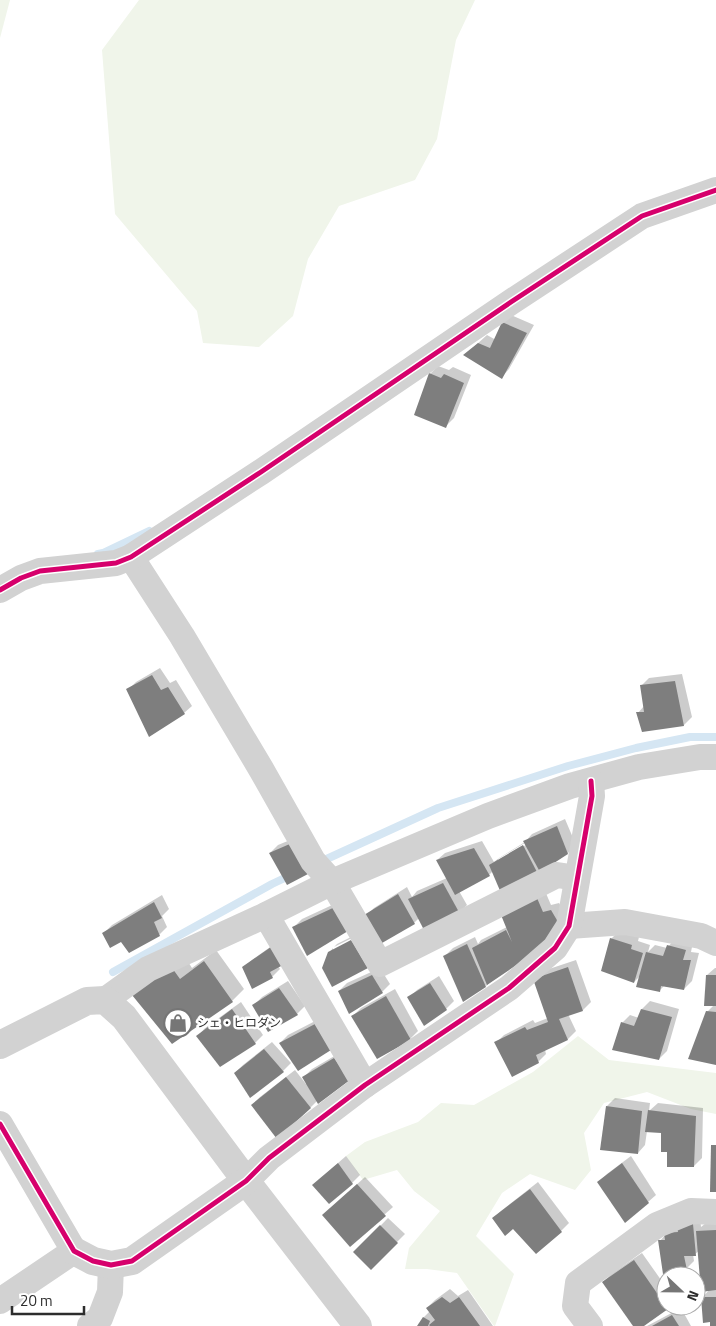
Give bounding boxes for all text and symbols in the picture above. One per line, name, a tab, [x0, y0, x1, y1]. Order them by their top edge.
shop icon: シェ・ヒロダン	[163, 1008, 193, 1038]
place label: シェ・ヒロダン	[197, 1013, 281, 1032]
north arrow	[656, 1266, 706, 1316]
scale bar	[12, 1284, 85, 1316]
text: N	[682, 1288, 705, 1304]
text: 20 m	[20, 1289, 53, 1312]

